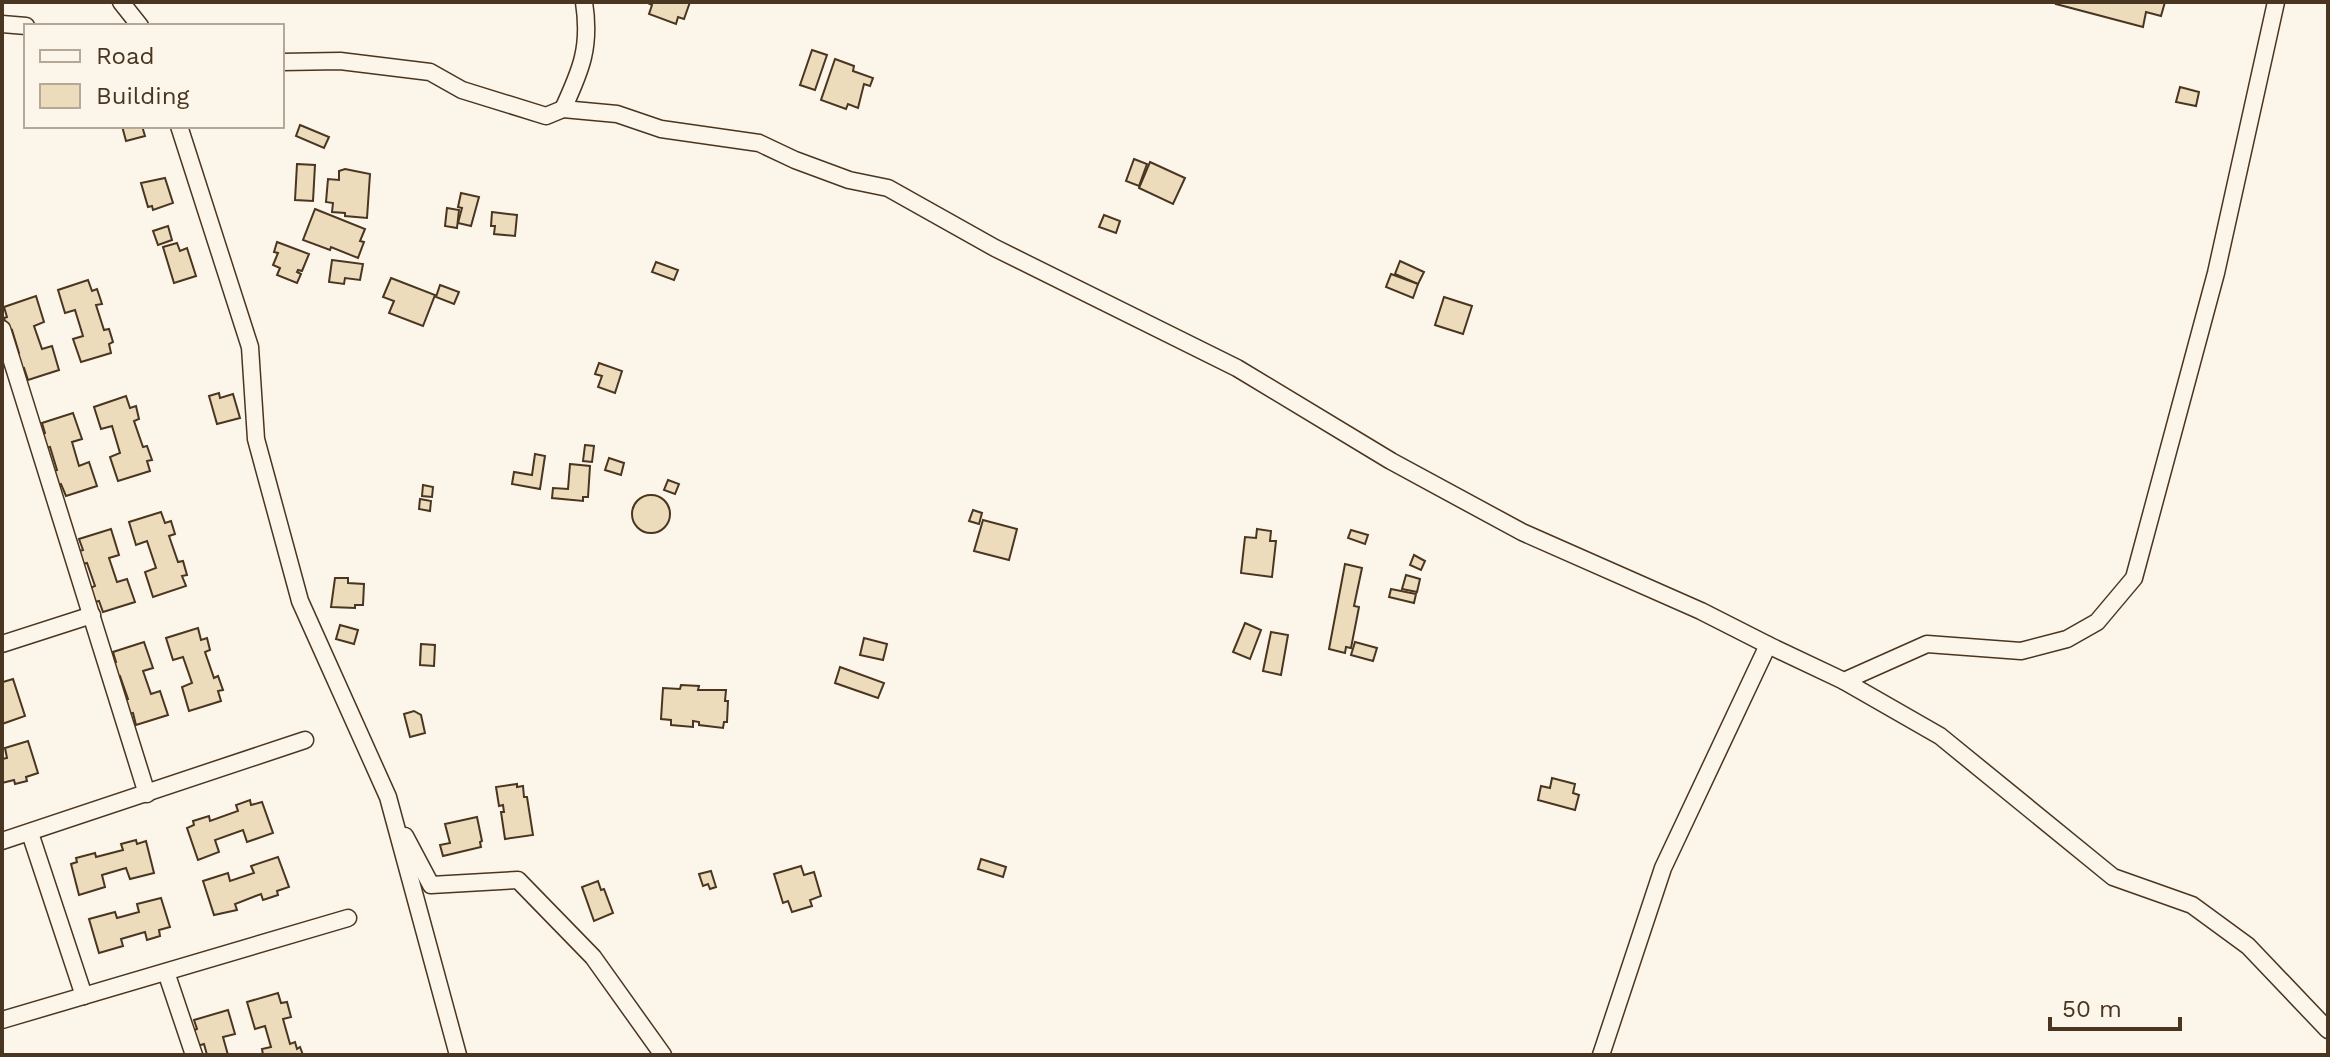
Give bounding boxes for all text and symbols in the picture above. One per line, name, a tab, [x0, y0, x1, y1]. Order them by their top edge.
legend	[24, 24, 284, 128]
text: Road	[96, 42, 155, 70]
text: Building	[96, 82, 189, 110]
scale bar	[2050, 981, 2180, 1031]
text: 50 m	[2062, 995, 2122, 1023]

